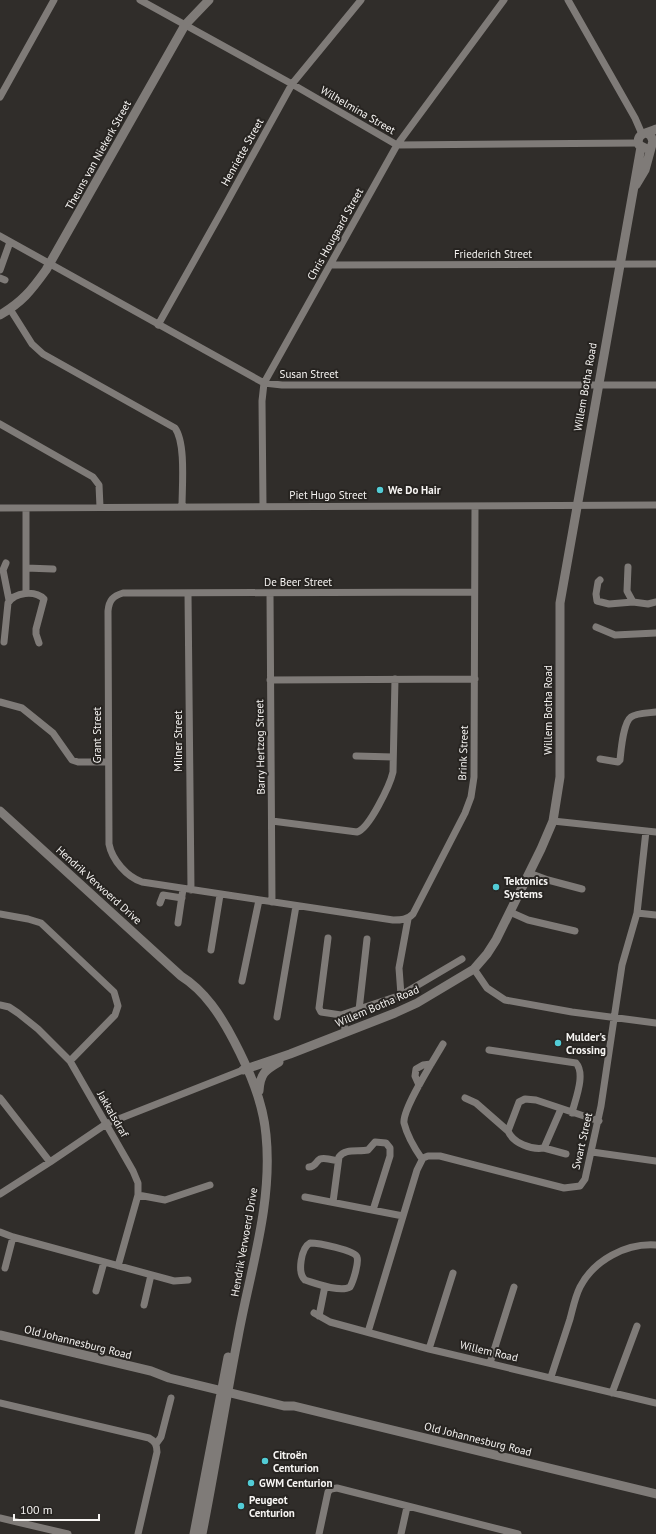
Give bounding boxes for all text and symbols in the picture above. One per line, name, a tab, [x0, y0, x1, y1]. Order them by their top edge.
street label: Wilhelmina Street	[318, 83, 398, 137]
street label: Theuns van Niekerk Street	[62, 98, 134, 212]
street label: Henriette Street	[218, 115, 266, 188]
street label: Chris Hougaard Street	[304, 185, 366, 283]
street label: Friederich Street	[454, 247, 532, 261]
street label: Willem Botha Road	[570, 342, 600, 432]
street label: Susan Street	[280, 367, 339, 381]
place label: We Do Hair	[388, 483, 441, 497]
marker: We Do Hair	[375, 485, 385, 495]
street label: Piet Hugo Street	[289, 488, 367, 502]
street label: De Beer Street	[264, 575, 332, 589]
street label: Willem Botha Road	[541, 665, 555, 755]
street label: Barry Hertzog Street	[252, 699, 268, 795]
street label: Grant Street	[90, 706, 104, 763]
street label: Milner Street	[171, 710, 185, 772]
street label: Brink Street	[455, 725, 471, 781]
street label: Hendrik Verwoerd Drive	[53, 843, 145, 928]
place label: Tektonics Systems	[504, 874, 548, 901]
marker: Tektonics Systems	[491, 882, 501, 892]
street label: Willem Botha Road	[333, 982, 421, 1030]
place label: Mulder's Crossing	[566, 1030, 606, 1057]
marker: Mulder's Crossing	[553, 1038, 563, 1048]
street label: Jakkalsdraf	[94, 1087, 132, 1140]
street label: Swart Street	[569, 1111, 595, 1171]
street label: Hendrik Verwoerd Drive	[227, 1186, 261, 1298]
street label: Old Johannesburg Road	[23, 1322, 133, 1362]
street label: Willem Road	[459, 1338, 520, 1364]
street label: Old Johannesburg Road	[423, 1419, 533, 1459]
place label: Citroën Centurion	[273, 1448, 319, 1475]
marker: Citroën Centurion	[260, 1456, 270, 1466]
place label: GWM Centurion	[259, 1476, 332, 1490]
marker: GWM Centurion	[246, 1478, 256, 1488]
place label: Peugeot Centurion	[249, 1493, 295, 1520]
scale bar	[14, 1496, 99, 1522]
marker: Peugeot Centurion	[236, 1501, 246, 1511]
text: 100 m	[20, 1502, 53, 1517]

